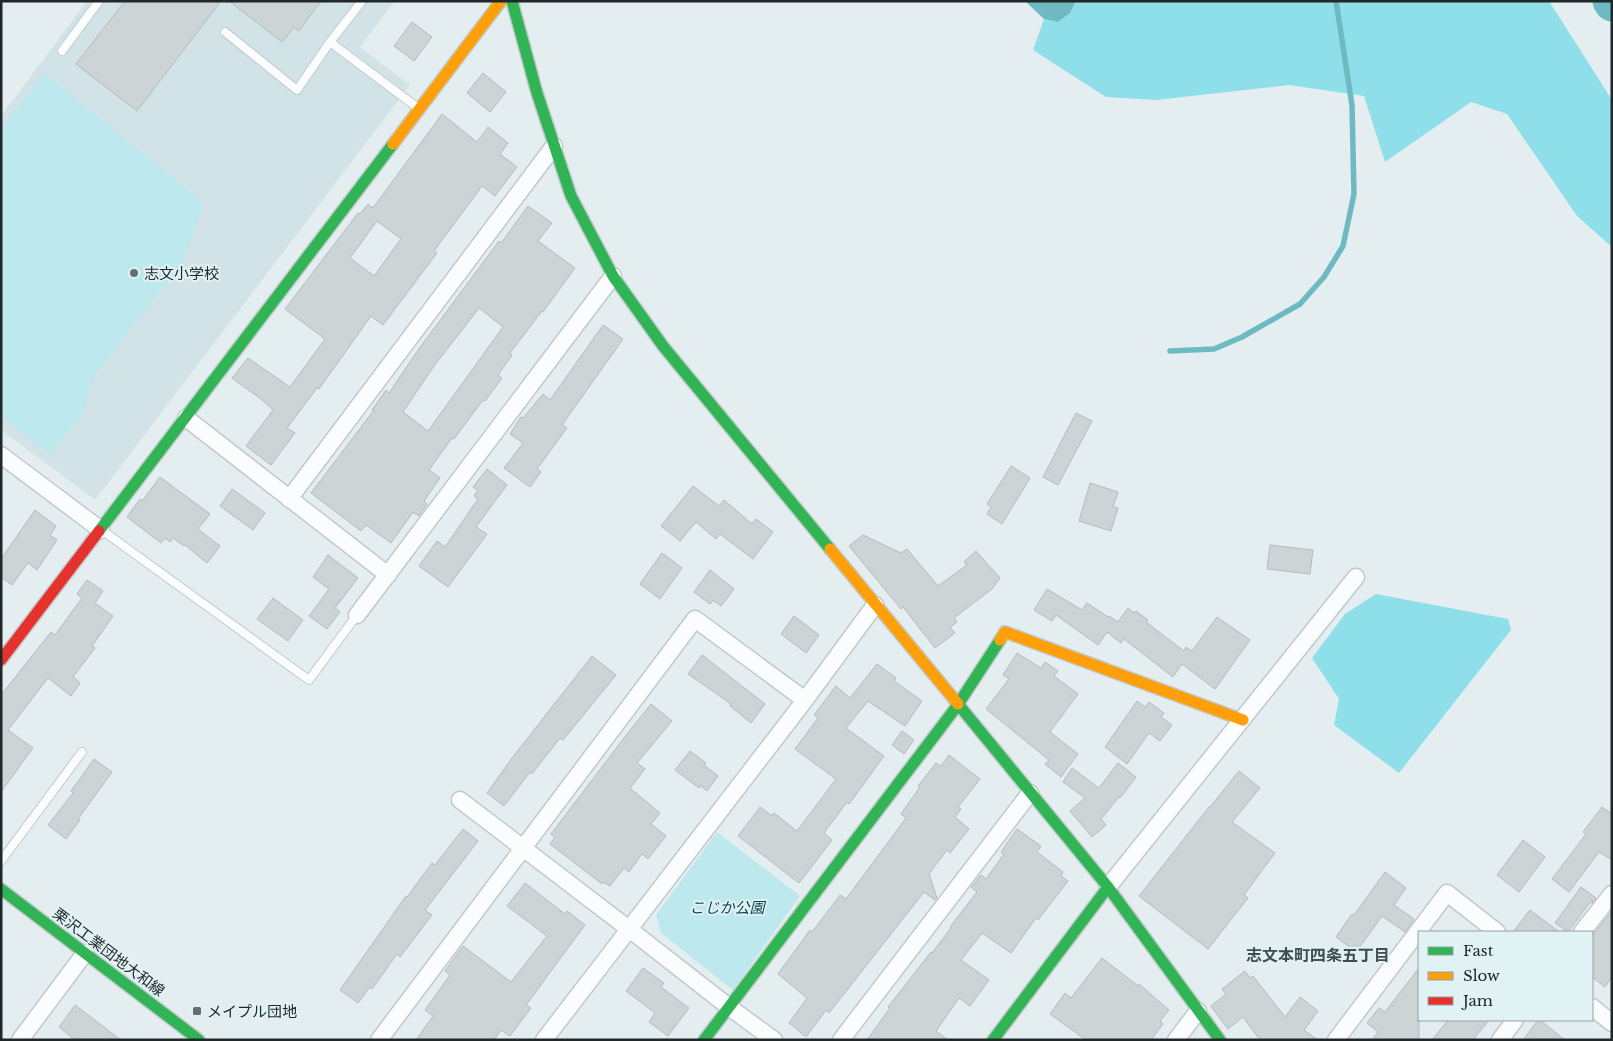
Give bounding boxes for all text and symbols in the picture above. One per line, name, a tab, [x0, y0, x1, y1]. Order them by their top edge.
place label: 志文小学校	[144, 264, 219, 283]
marker: 志文小学校	[128, 267, 140, 279]
park label: こじか公園	[689, 898, 766, 917]
street label: 栗沢工業団地大和線	[49, 904, 169, 1000]
legend	[1418, 931, 1593, 1021]
text: Fast	[1463, 941, 1494, 960]
district label: 志文本町四条五丁目	[1246, 945, 1390, 965]
text: Slow	[1463, 966, 1500, 985]
text: Jam	[1461, 991, 1493, 1010]
place label: メイプル団地	[207, 1002, 297, 1021]
marker: メイプル団地	[191, 1005, 203, 1017]

